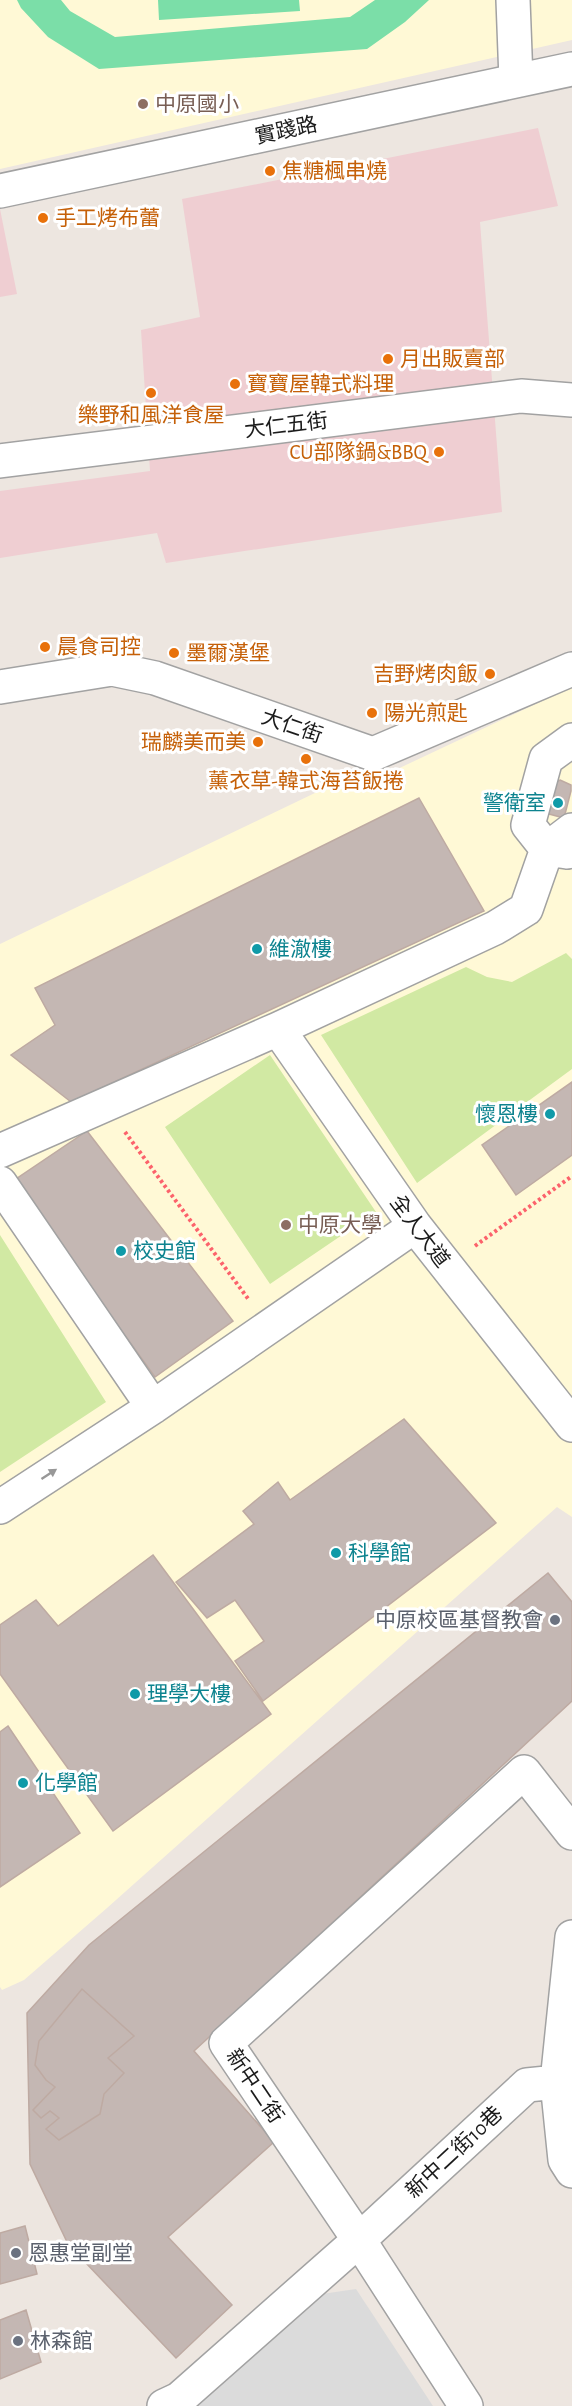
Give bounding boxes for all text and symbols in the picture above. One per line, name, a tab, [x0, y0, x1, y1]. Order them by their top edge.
place label: 中原國小	[155, 93, 239, 115]
marker: 中原國小	[136, 97, 150, 111]
street label: 實踐路	[253, 113, 319, 147]
place label: 焦糖楓串燒	[282, 160, 387, 182]
marker: 焦糖楓串燒	[263, 164, 277, 178]
place label: 手工烤布蕾	[55, 207, 160, 229]
marker: 手工烤布蕾	[36, 211, 50, 225]
place label: 月出販賣部	[400, 348, 505, 370]
marker: 月出販賣部	[381, 352, 395, 366]
place label: 寶寶屋韓式料理	[247, 373, 394, 395]
marker: 寶寶屋韓式料理	[228, 377, 242, 391]
marker: 樂野和風洋食屋	[144, 386, 158, 400]
place label: 樂野和風洋食屋	[78, 404, 225, 426]
street label: 大仁五街	[243, 409, 329, 441]
place label: CU部隊鍋&BBQ	[289, 441, 430, 463]
marker: CU部隊鍋&BBQ	[432, 445, 446, 459]
place label: 晨食司控	[57, 636, 141, 658]
marker: 晨食司控	[38, 640, 52, 654]
place label: 墨爾漢堡	[186, 642, 270, 664]
marker: 墨爾漢堡	[167, 646, 181, 660]
place label: 吉野烤肉飯	[373, 663, 478, 685]
marker: 吉野烤肉飯	[483, 667, 497, 681]
place label: 陽光煎匙	[384, 702, 468, 724]
street label: 大仁街	[259, 705, 325, 747]
marker: 陽光煎匙	[365, 706, 379, 720]
place label: 瑞麟美而美	[141, 731, 246, 753]
marker: 瑞麟美而美	[251, 735, 265, 749]
marker: 薰衣草-韓式海苔飯捲	[299, 752, 313, 766]
place label: 薰衣草-韓式海苔飯捲	[208, 770, 404, 792]
place label: 警衛室	[483, 791, 546, 814]
marker: 警衛室	[551, 796, 565, 810]
place label: 維澈樓	[269, 938, 332, 960]
marker: 維澈樓	[250, 942, 264, 956]
place label: 懷恩樓	[475, 1103, 538, 1125]
marker: 懷恩樓	[543, 1107, 557, 1121]
street label: 全人大道	[386, 1191, 454, 1271]
place label: 中原大學	[298, 1214, 382, 1236]
marker: 中原大學	[279, 1218, 293, 1232]
place label: 校史館	[133, 1239, 196, 1262]
marker: 校史館	[114, 1244, 128, 1258]
one-way arrow	[41, 1469, 57, 1480]
place label: 科學館	[348, 1541, 411, 1564]
marker: 科學館	[329, 1546, 343, 1560]
place label: 中原校區基督教會	[375, 1609, 543, 1631]
marker: 中原校區基督教會	[548, 1613, 562, 1627]
place label: 理學大樓	[147, 1683, 231, 1705]
marker: 理學大樓	[128, 1687, 142, 1701]
place label: 化學館	[35, 1771, 98, 1794]
marker: 化學館	[16, 1776, 30, 1790]
street label: 新中二街	[222, 2045, 288, 2127]
street label: 新中二街10巷	[401, 2102, 507, 2202]
place label: 恩惠堂副堂	[28, 2242, 133, 2264]
marker: 恩惠堂副堂	[9, 2246, 23, 2260]
place label: 林森館	[30, 2329, 93, 2352]
marker: 林森館	[11, 2334, 25, 2348]

